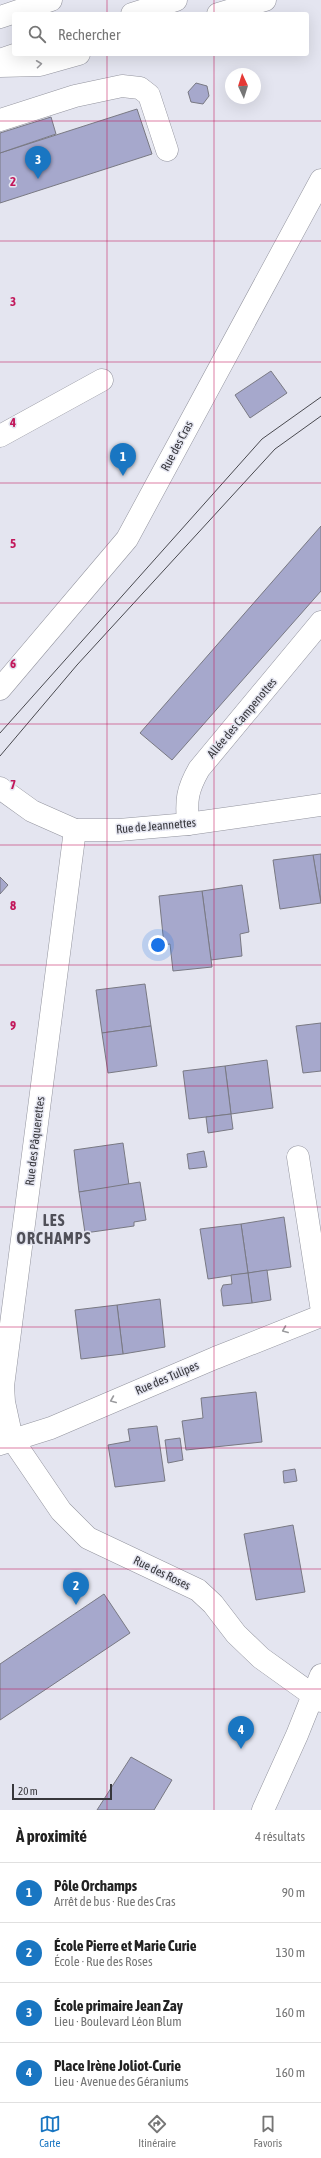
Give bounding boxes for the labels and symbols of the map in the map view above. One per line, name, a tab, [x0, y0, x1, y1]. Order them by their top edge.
one-way arrow	[36, 60, 42, 69]
north arrow	[225, 68, 261, 104]
pin: 3	[25, 146, 51, 179]
text: 2	[10, 174, 16, 189]
text: 3	[10, 294, 16, 309]
text: 4	[9, 415, 16, 430]
street label: Rue des Cras	[158, 419, 196, 473]
pin: 1	[110, 443, 136, 476]
text: 5	[10, 536, 16, 551]
text: 6	[10, 656, 16, 671]
street label: Allée des Campenottes	[204, 675, 280, 761]
text: 7	[10, 777, 16, 792]
street label: Rue de Jeannettes	[115, 816, 197, 836]
text: 8	[10, 898, 16, 913]
your location	[148, 935, 168, 955]
text: 9	[10, 1018, 16, 1033]
street label: Rue des Pâquerettes	[23, 1096, 47, 1186]
district label: LES ORCHAMPS	[17, 1211, 91, 1247]
one-way arrow	[281, 1326, 288, 1334]
street label: Rue des Tulipes	[133, 1358, 201, 1398]
one-way arrow	[109, 1396, 116, 1404]
street label: Rue des Roses	[131, 1553, 193, 1593]
pin: 2	[63, 1572, 89, 1605]
pin: 4	[228, 1716, 254, 1749]
scale bar	[12, 1782, 112, 1801]

